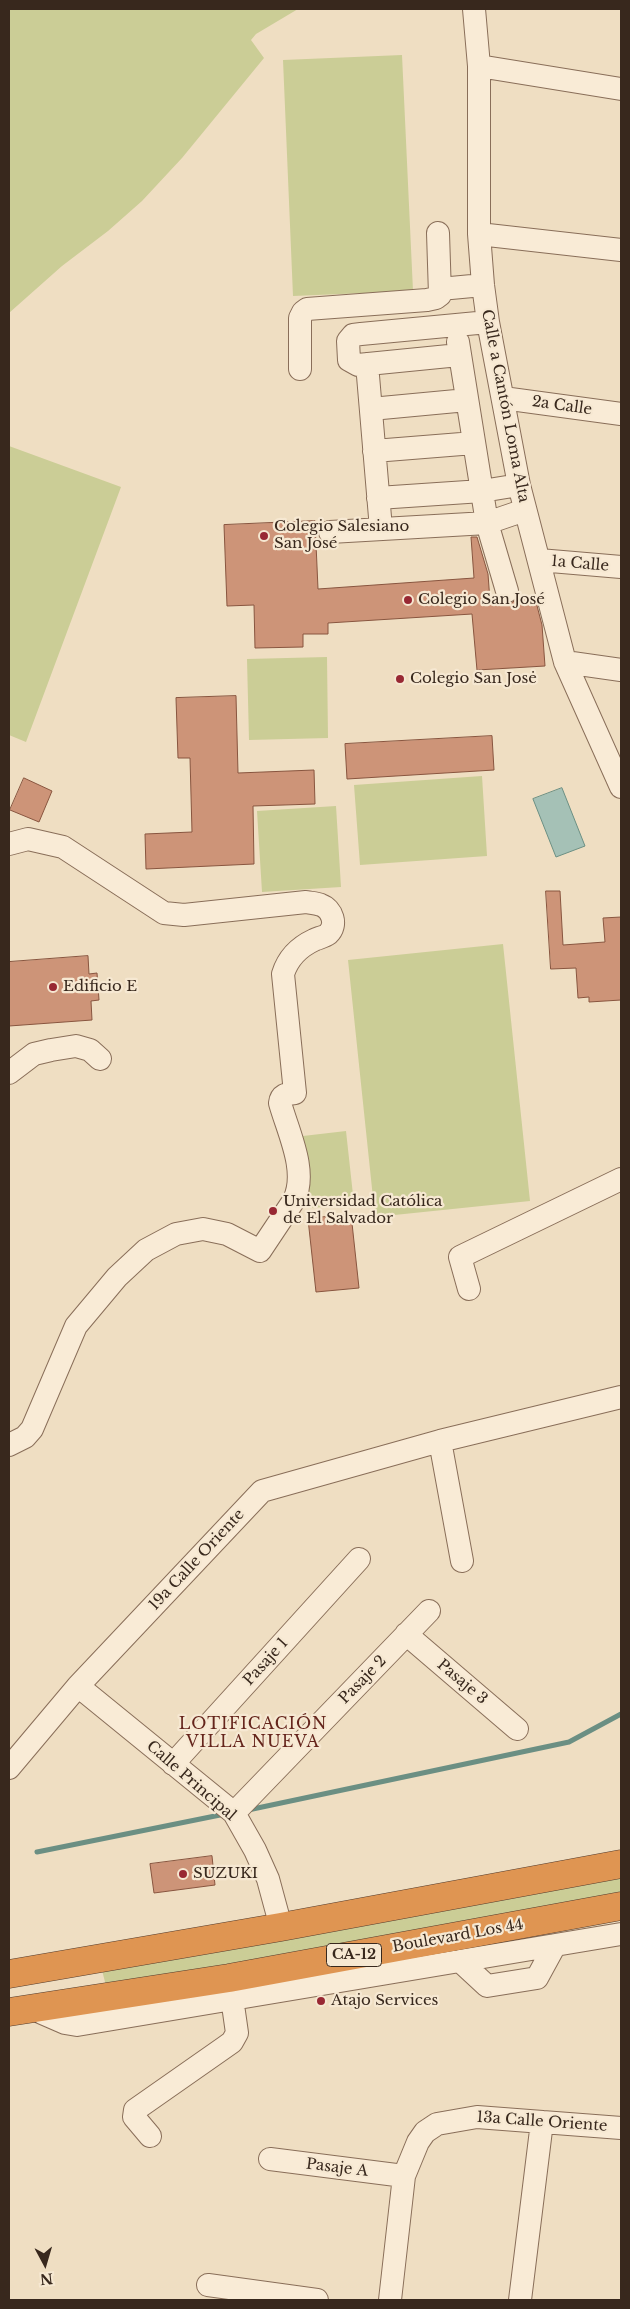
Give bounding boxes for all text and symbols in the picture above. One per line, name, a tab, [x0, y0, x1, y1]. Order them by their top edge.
street label: Calle a Cantón Loma Alta	[477, 308, 533, 504]
street label: 2a Calle	[531, 393, 593, 419]
place label: Colegio Salesiano San José	[274, 518, 409, 553]
marker: Colegio Salesiano San José	[258, 530, 270, 542]
street label: 1a Calle	[550, 553, 610, 575]
place label: Colegio San José	[418, 591, 545, 609]
marker: Colegio San José	[402, 594, 414, 606]
place label: Colegio San Josė	[410, 670, 537, 688]
marker: Colegio San Josė	[394, 673, 406, 685]
place label: Edificio E	[63, 978, 137, 996]
marker: Edificio E	[47, 981, 59, 993]
place label: Universidad Católica de El Salvador	[283, 1193, 442, 1228]
marker: Universidad Católica de El Salvador	[267, 1205, 279, 1217]
street label: 19a Calle Oriente	[146, 1506, 248, 1614]
street label: Pasaje 1	[240, 1635, 292, 1689]
street label: Pasaje 2	[336, 1652, 390, 1708]
street label: Pasaje 3	[433, 1656, 491, 1708]
district label: LOTIFICACIÓN VILLA NUEVA	[177, 1714, 329, 1752]
street label: Calle Principal	[143, 1737, 239, 1825]
place label: SUZUKI	[193, 1865, 258, 1883]
marker: SUZUKI	[177, 1868, 189, 1880]
street label: Boulevard Los 44	[391, 1916, 525, 1956]
road number: CA-12	[326, 1944, 382, 1966]
place label: Atajo Services	[331, 1992, 438, 2010]
marker: Atajo Services	[315, 1995, 327, 2007]
street label: 13a Calle Oriente	[476, 2108, 608, 2136]
street label: Pasaje A	[305, 2155, 369, 2181]
north arrow	[20, 2239, 70, 2289]
text: N	[39, 2269, 54, 2289]

